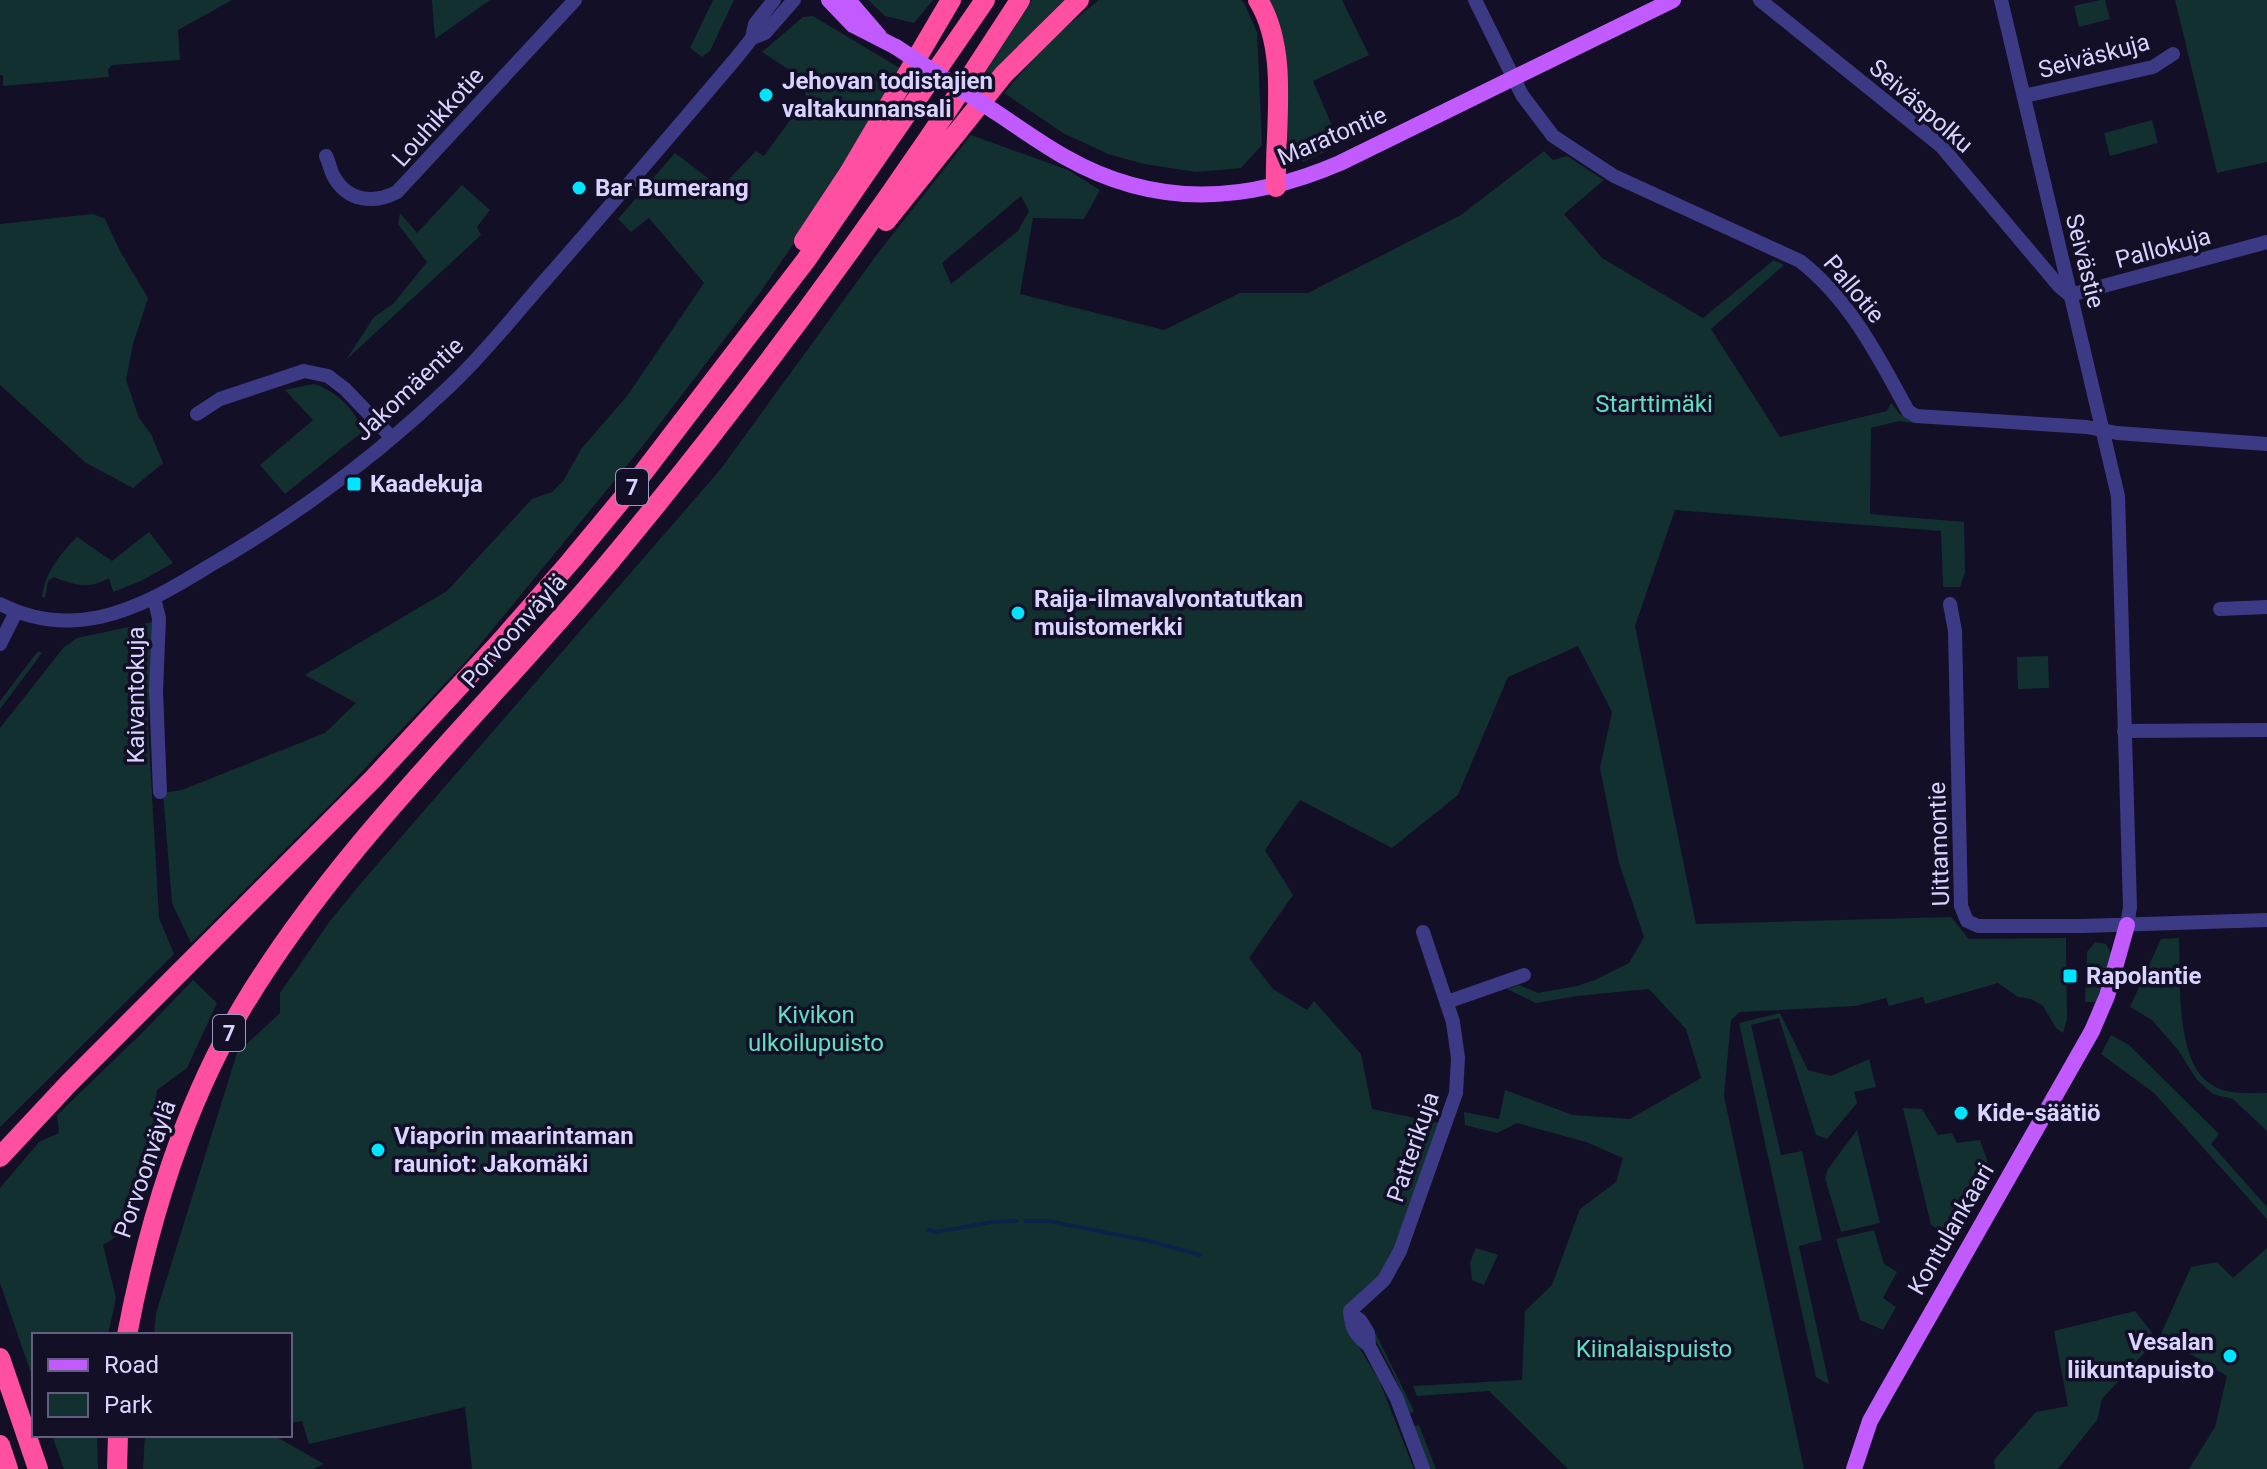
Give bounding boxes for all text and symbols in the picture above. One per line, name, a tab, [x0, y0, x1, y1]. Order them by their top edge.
street label: Seiväskuja	[2035, 28, 2153, 84]
street label: Seiväspolku	[1863, 53, 1979, 159]
street label: Louhikkotie	[386, 62, 490, 172]
place label: Jehovan todistajien valtakunnansali	[782, 67, 993, 123]
marker: Jehovan todistajien valtakunnansali	[757, 86, 775, 104]
street label: Maratontie	[1273, 101, 1391, 171]
place label: Bar Bumerang	[595, 174, 749, 202]
marker: Bar Bumerang	[570, 179, 588, 197]
street label: Seivästie	[2060, 211, 2110, 311]
street label: Pallokuja	[2112, 222, 2214, 274]
street label: Pallotie	[1818, 249, 1890, 329]
street label: Jakomäentie	[349, 331, 469, 447]
park label: Starttimäki	[1595, 390, 1713, 418]
road number: 7	[616, 469, 648, 505]
place label: Kaadekuja	[370, 470, 483, 498]
marker: Kaadekuja	[345, 475, 363, 493]
street label: Porvoonväylä	[456, 568, 572, 694]
place label: Raija-ilmavalvontatutkan muistomerkki	[1034, 585, 1303, 641]
marker: Raija-ilmavalvontatutkan muistomerkki	[1009, 604, 1027, 622]
street label: Kaivantokuja	[122, 626, 150, 764]
street label: Uittamontie	[1923, 781, 1955, 907]
place label: Rapolantie	[2086, 962, 2201, 990]
marker: Rapolantie	[2061, 967, 2079, 985]
park label: Kivikon ulkoilupuisto	[748, 1001, 884, 1057]
road number: 7	[213, 1015, 245, 1051]
street label: Patterikuja	[1381, 1088, 1445, 1206]
street label: Porvoonväylä	[108, 1097, 182, 1241]
place label: Kide-säätiö	[1977, 1099, 2101, 1127]
marker: Kide-säätiö	[1952, 1104, 1970, 1122]
place label: Viaporin maarintaman rauniot: Jakomäki	[394, 1122, 634, 1178]
marker: Viaporin maarintaman rauniot: Jakomäki	[369, 1141, 387, 1159]
street label: Kontulankaari	[1902, 1158, 2000, 1300]
place label: Vesalan liikuntapuisto	[2067, 1328, 2214, 1384]
legend	[32, 1333, 292, 1437]
park label: Kiinalaispuisto	[1576, 1335, 1732, 1363]
marker: Vesalan liikuntapuisto	[2221, 1347, 2239, 1365]
text: Road	[104, 1351, 159, 1379]
text: Park	[104, 1391, 153, 1419]

